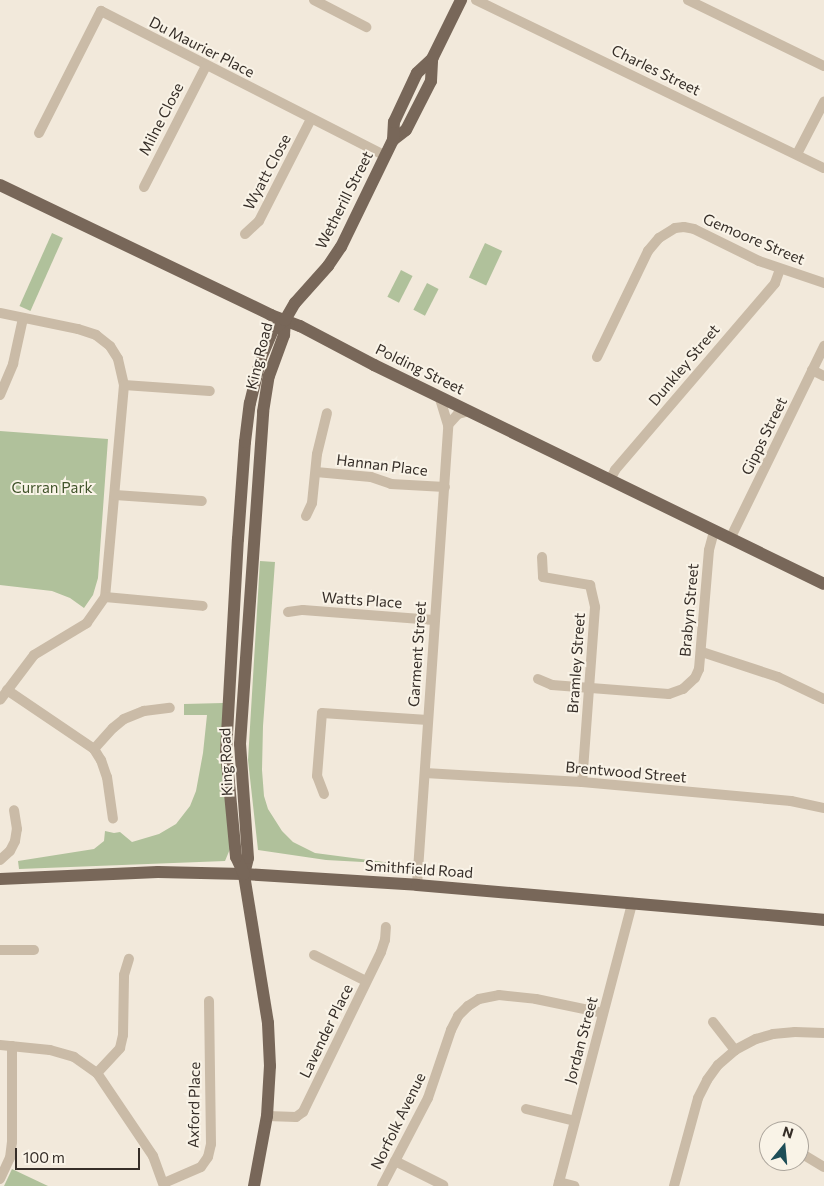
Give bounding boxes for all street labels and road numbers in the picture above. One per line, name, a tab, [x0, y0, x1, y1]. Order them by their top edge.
street label: Du Maurier Place	[146, 13, 258, 81]
street label: Charles Street	[609, 41, 703, 99]
street label: Milne Close	[135, 80, 187, 158]
street label: Wyatt Close	[240, 131, 294, 213]
street label: Wetherill Street	[312, 148, 376, 252]
street label: Gemoore Street	[700, 209, 808, 269]
street label: King Road	[242, 321, 276, 391]
street label: Dunkley Street	[645, 321, 723, 409]
street label: Polding Street	[373, 340, 467, 398]
street label: Gipps Street	[737, 394, 791, 478]
street label: Hannan Place	[335, 450, 429, 480]
street label: Brabyn Street	[676, 563, 702, 657]
street label: Watts Place	[321, 588, 403, 612]
street label: Garment Street	[404, 601, 430, 707]
street label: Bramley Street	[563, 612, 589, 714]
street label: King Road	[216, 727, 236, 797]
street label: Brentwood Street	[565, 758, 687, 786]
street label: Smithfield Road	[364, 856, 474, 882]
street label: Lavender Place	[296, 981, 356, 1081]
street label: Jordan Street	[561, 994, 601, 1086]
street label: Axford Place	[184, 1062, 204, 1148]
street label: Norfolk Avenue	[367, 1070, 429, 1172]

